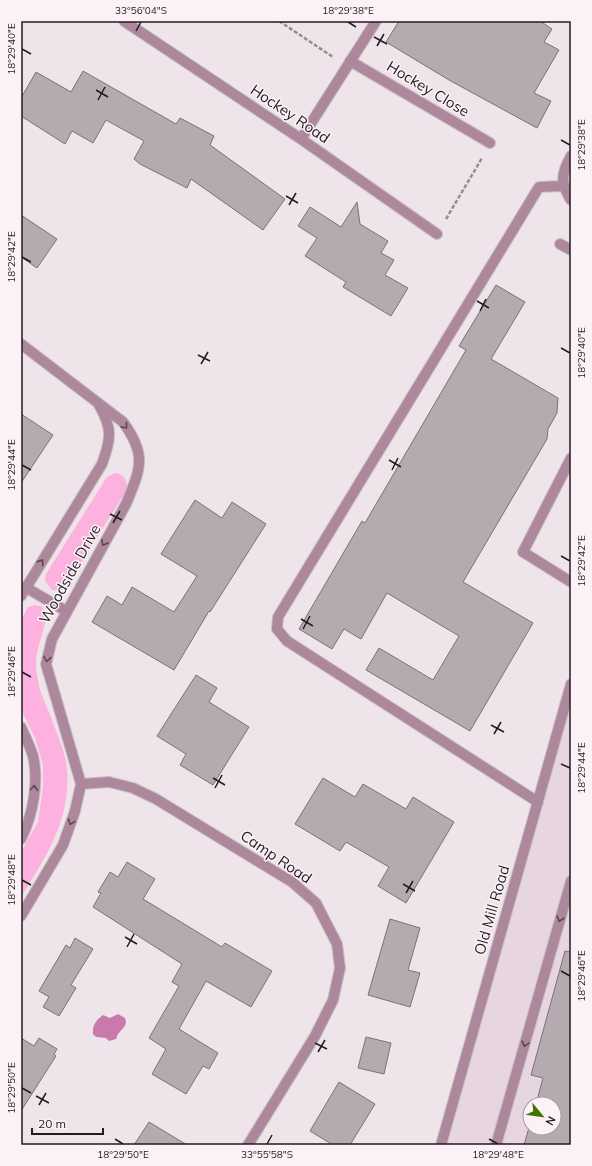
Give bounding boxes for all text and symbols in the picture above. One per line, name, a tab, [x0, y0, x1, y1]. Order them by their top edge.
text: 33°56'04"S	[115, 4, 167, 17]
text: 18°29'38"E	[322, 4, 374, 17]
text: 18°29'40"E	[5, 23, 18, 75]
street label: Hockey Close	[384, 56, 473, 121]
street label: Hockey Road	[247, 80, 334, 147]
text: 18°29'38"E	[575, 119, 588, 171]
text: 18°29'42"E	[5, 231, 18, 283]
text: 18°29'40"E	[575, 327, 588, 379]
one-way arrow	[120, 421, 127, 428]
text: 18°29'44"E	[5, 439, 18, 491]
street label: Woodside Drive	[35, 521, 105, 627]
text: 18°29'42"E	[575, 535, 588, 587]
one-way arrow	[101, 539, 108, 546]
one-way arrow	[36, 559, 43, 566]
text: 18°29'46"E	[5, 646, 18, 698]
one-way arrow	[43, 656, 52, 662]
text: 18°29'44"E	[575, 742, 588, 794]
one-way arrow	[29, 785, 38, 791]
one-way arrow	[68, 818, 76, 825]
street label: Camp Road	[237, 826, 316, 887]
text: 18°29'48"E	[5, 854, 18, 906]
street label: Old Mill Road	[470, 863, 513, 957]
one-way arrow	[556, 915, 565, 922]
text: 18°29'46"E	[575, 950, 588, 1002]
one-way arrow	[521, 1040, 530, 1047]
text: 18°29'50"E	[5, 1062, 18, 1114]
north arrow	[522, 1096, 562, 1136]
scale bar	[32, 1110, 103, 1136]
text: N	[543, 1114, 559, 1128]
text: 20 m	[38, 1116, 66, 1131]
text: 18°29'50"E	[97, 1148, 149, 1161]
text: 33°55'58"S	[241, 1148, 293, 1161]
text: 18°29'48"E	[472, 1148, 524, 1161]

